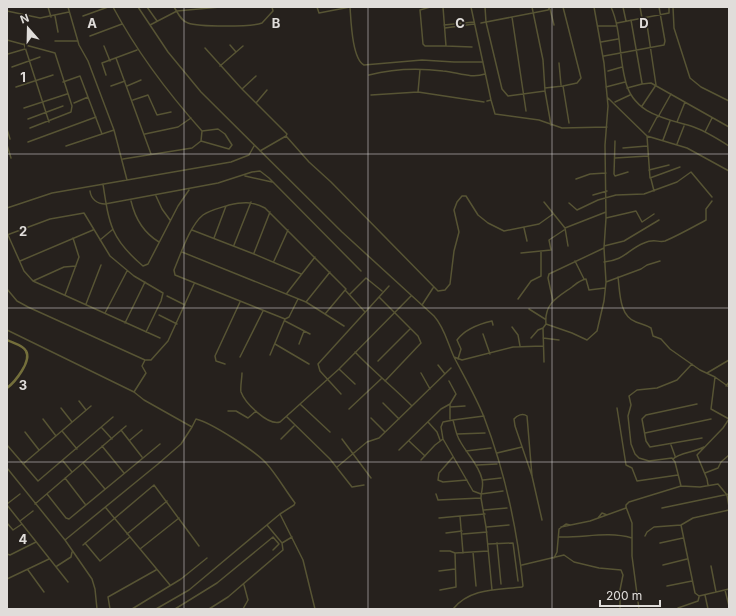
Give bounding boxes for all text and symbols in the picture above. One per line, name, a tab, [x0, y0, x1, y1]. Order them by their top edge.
north arrow	[8, 8, 48, 48]
text: N	[18, 11, 31, 27]
text: A	[87, 15, 97, 31]
text: B	[272, 15, 281, 31]
text: C	[455, 15, 465, 31]
text: D	[639, 15, 649, 31]
text: 1	[20, 69, 26, 85]
text: 2	[19, 223, 27, 239]
text: 3	[19, 377, 27, 393]
text: 4	[19, 531, 28, 547]
scale bar	[600, 582, 660, 608]
text: 200 m	[606, 588, 642, 603]

